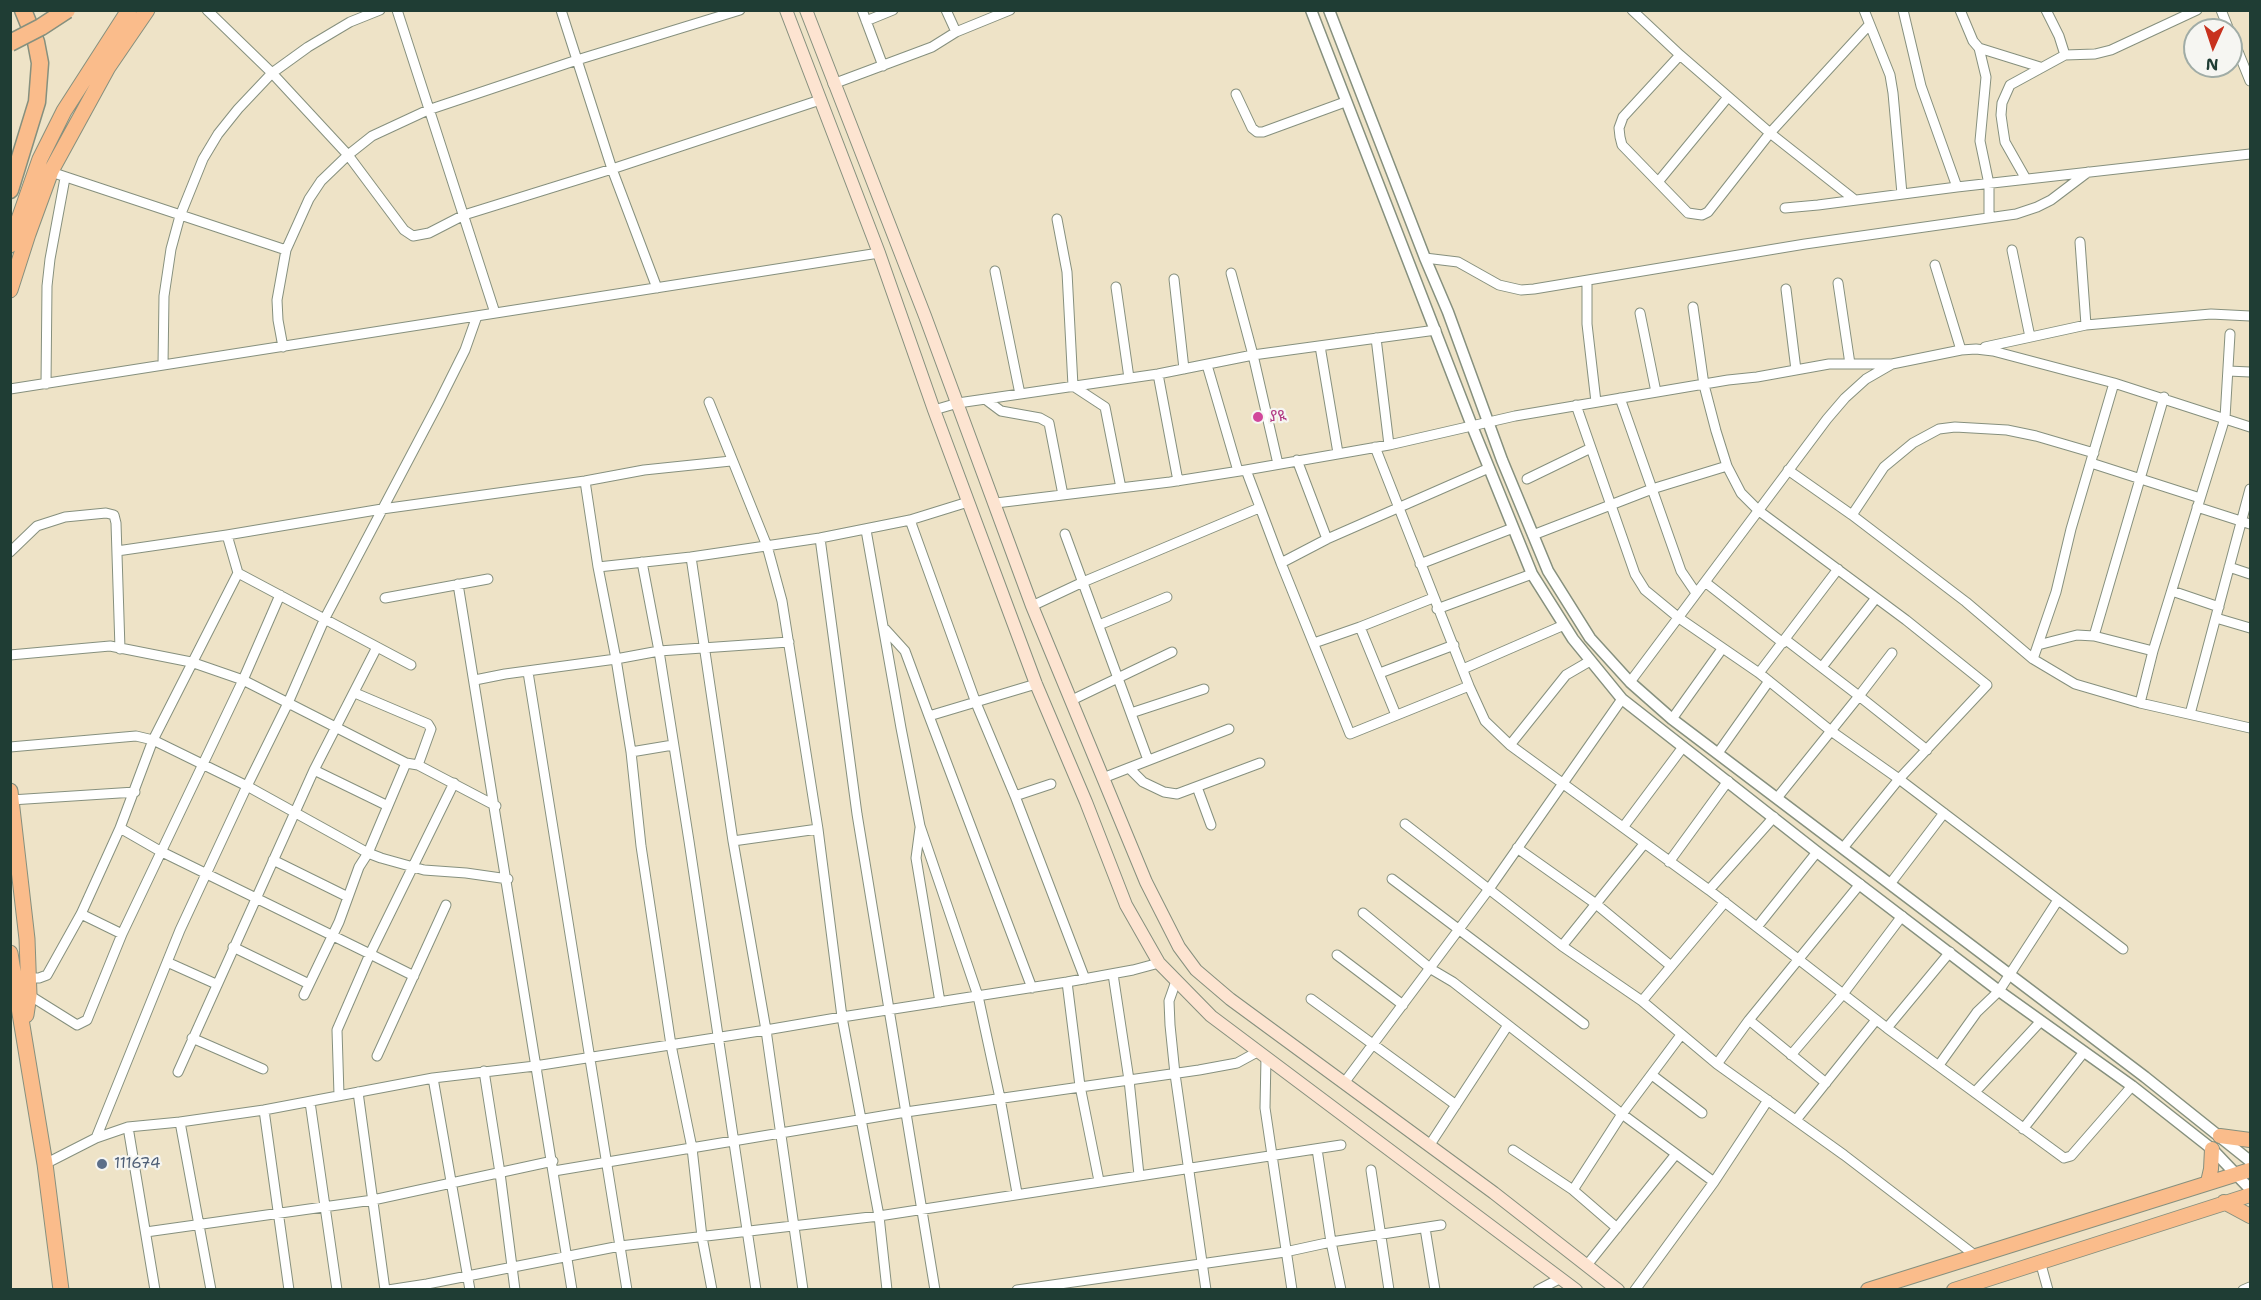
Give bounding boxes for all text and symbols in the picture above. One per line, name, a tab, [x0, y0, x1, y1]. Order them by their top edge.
north arrow	[2183, 18, 2243, 78]
text: N	[2205, 54, 2219, 75]
place label: ያዪ	[1270, 408, 1287, 426]
marker: ያዪ	[1251, 410, 1265, 424]
place label: 111674	[114, 1155, 160, 1173]
marker: 111674	[95, 1157, 109, 1171]

